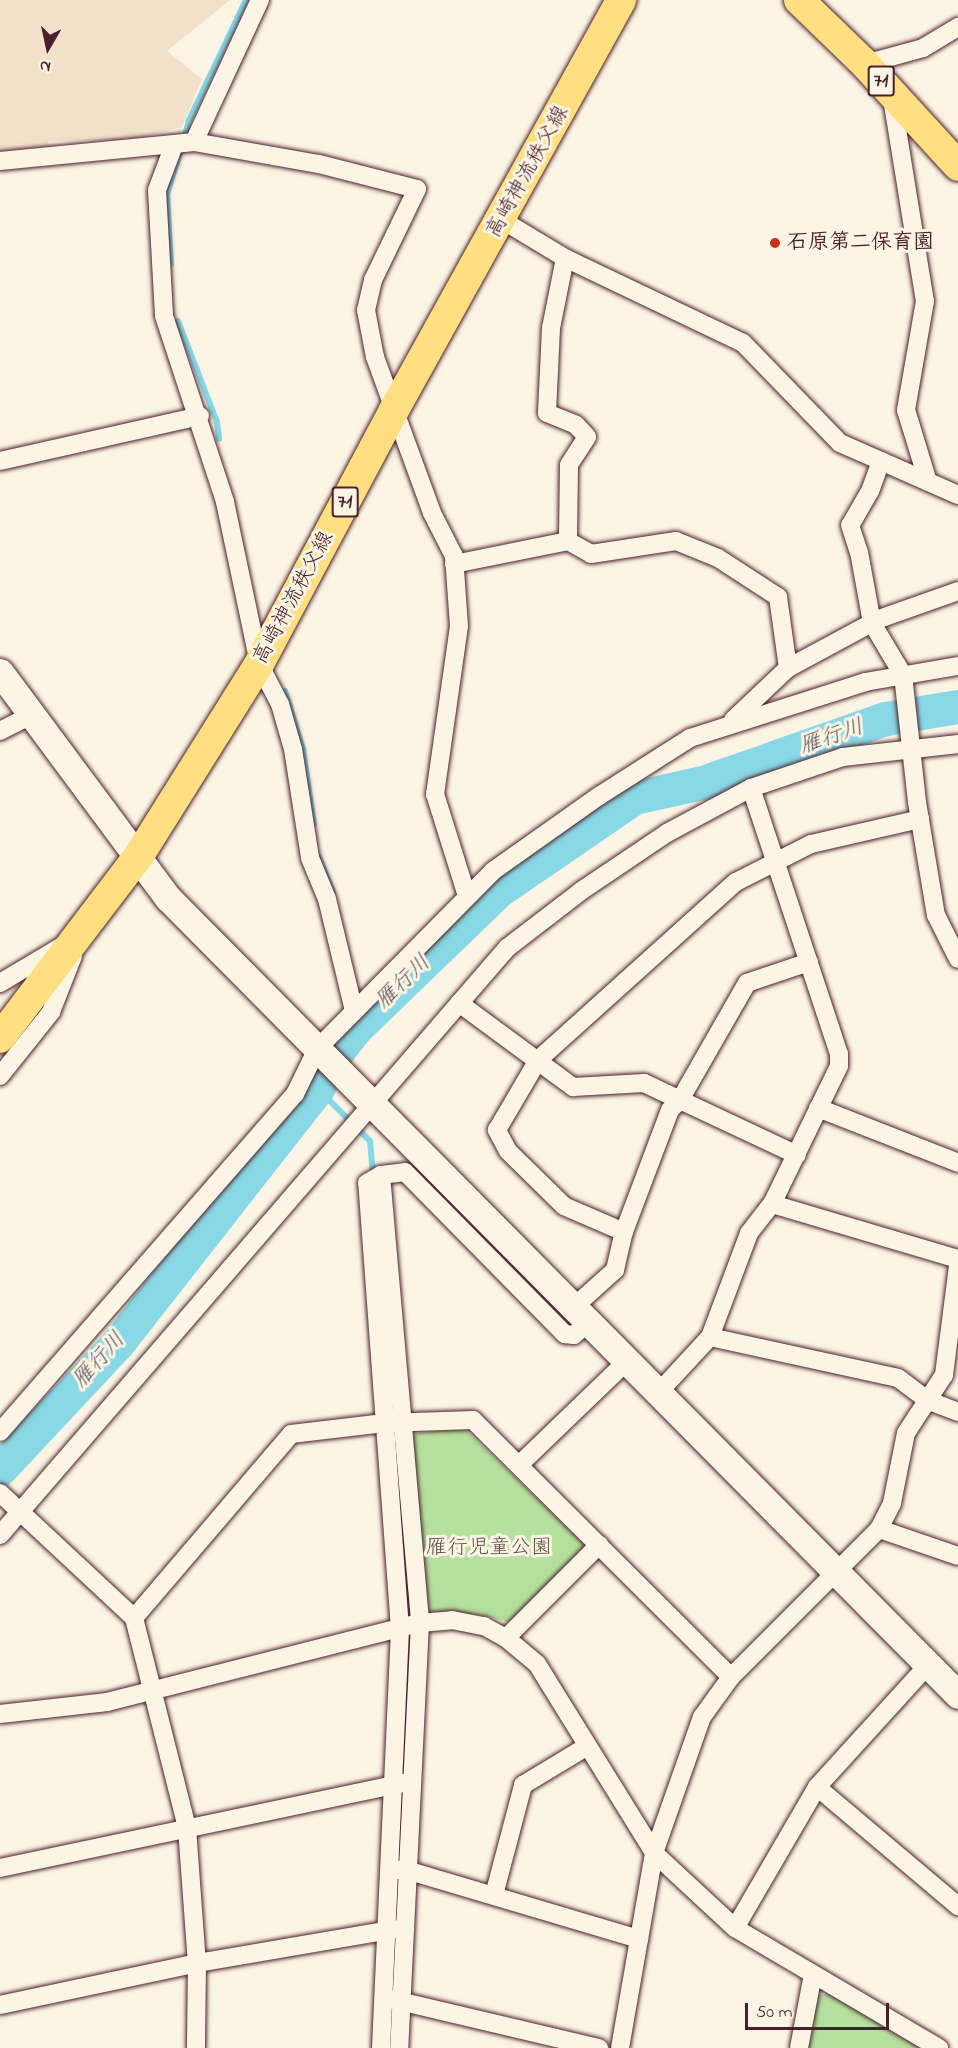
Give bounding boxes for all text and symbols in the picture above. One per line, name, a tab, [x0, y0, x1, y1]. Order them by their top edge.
north arrow	[18, 18, 78, 78]
text: N	[38, 53, 52, 78]
road number: 71	[868, 64, 894, 98]
street label: 高崎神流秩父線	[481, 102, 575, 242]
place label: 石原第二保育園	[787, 230, 934, 256]
marker: 石原第二保育園	[768, 236, 782, 250]
road number: 71	[332, 485, 358, 519]
street label: 高崎神流秩父線	[248, 527, 340, 669]
water label: 雁行川	[797, 715, 867, 761]
water label: 雁行川	[371, 951, 437, 1015]
water label: 雁行川	[68, 1328, 132, 1394]
park label: 雁行児童公園	[426, 1535, 552, 1561]
scale bar	[748, 1991, 892, 2029]
text: 50 m	[756, 2000, 793, 2026]

